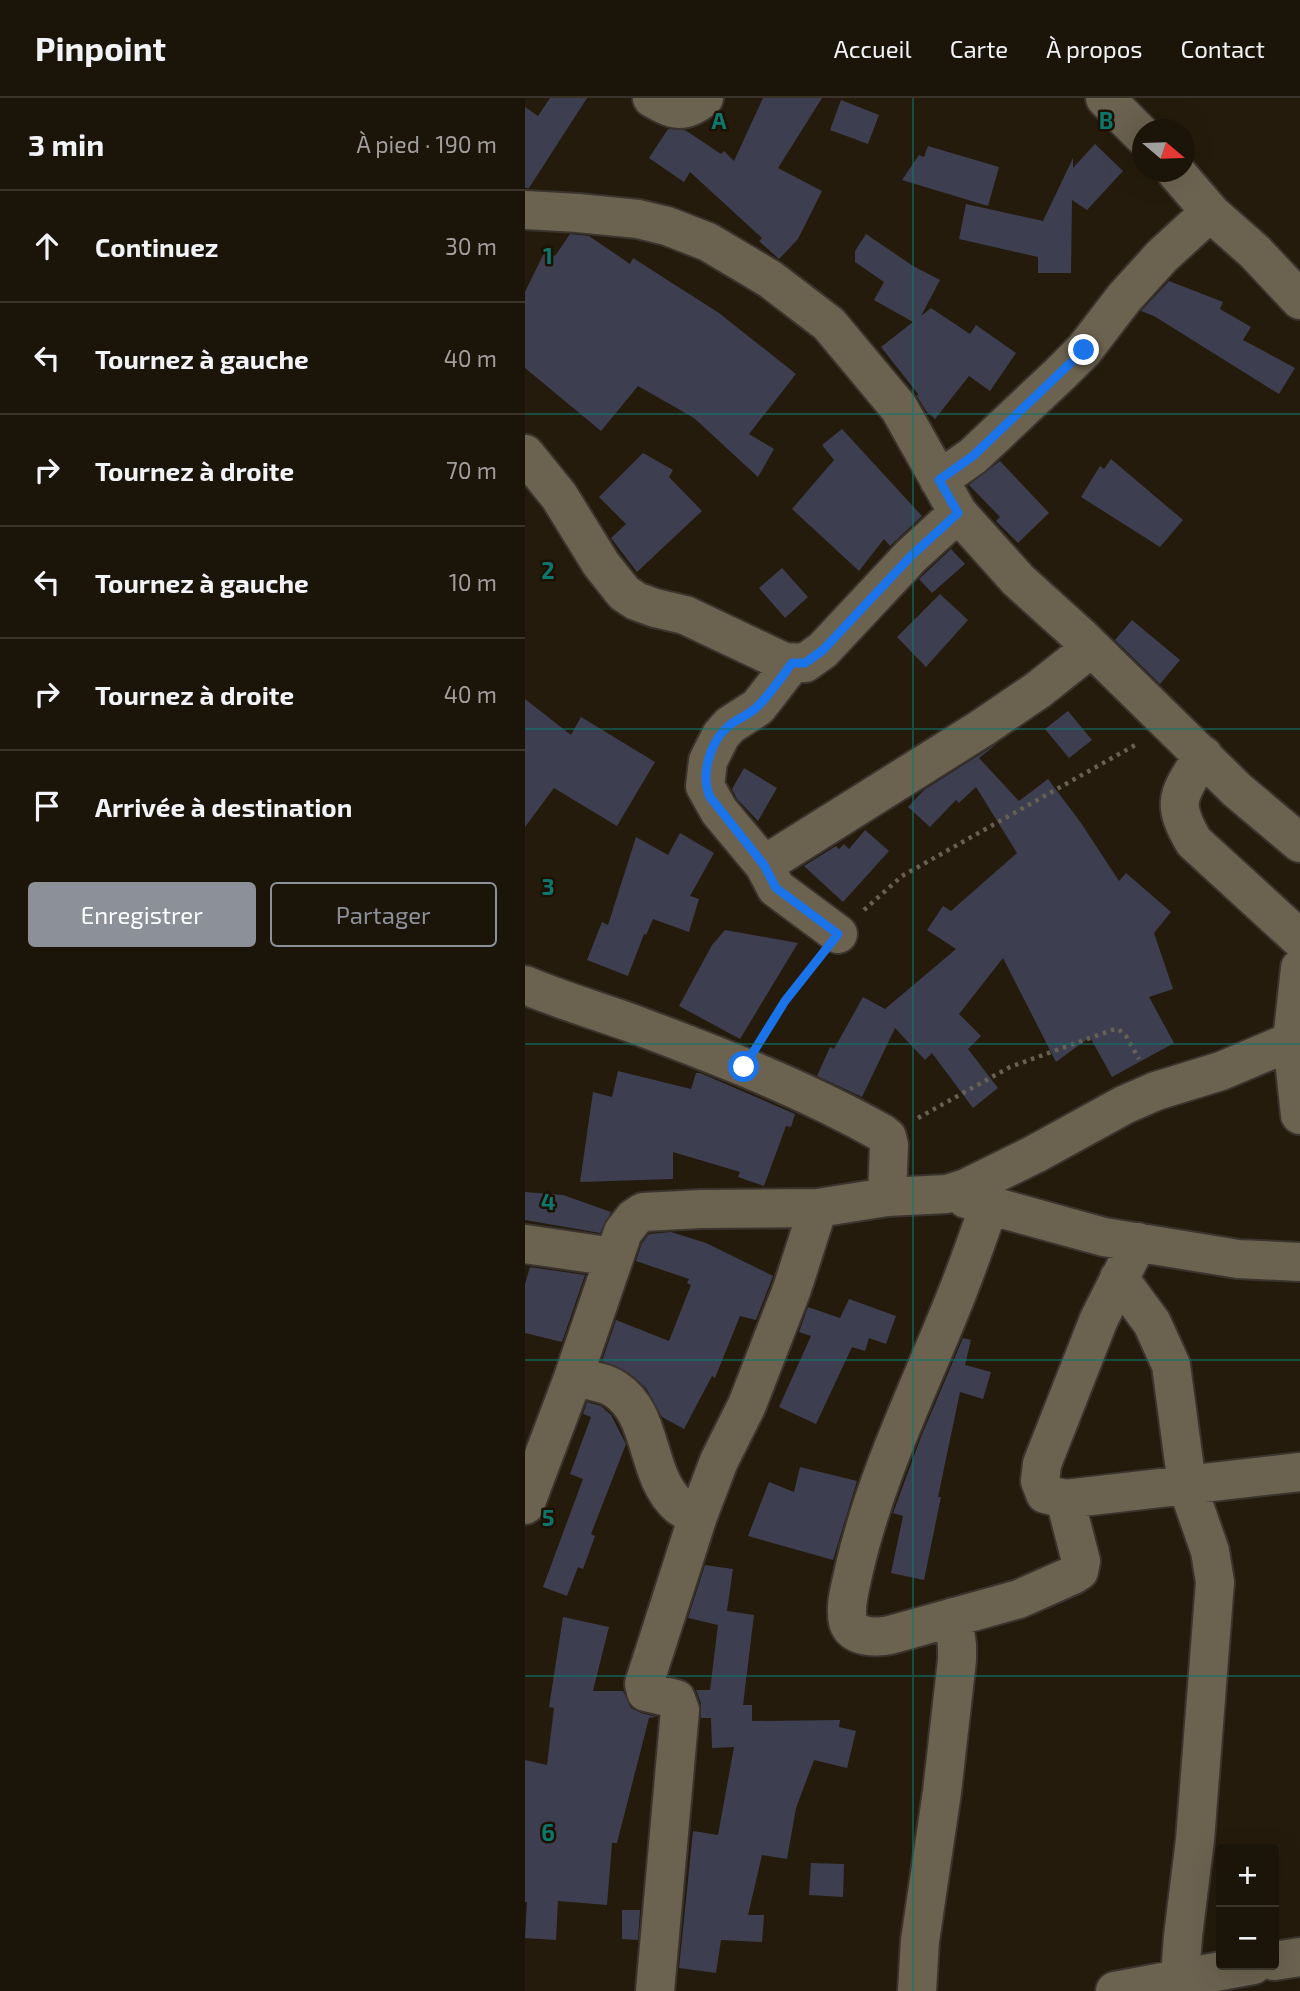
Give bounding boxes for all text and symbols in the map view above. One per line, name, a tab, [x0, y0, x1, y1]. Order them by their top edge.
text: Pinpoint	[35, 28, 166, 68]
text: Accueil	[834, 34, 912, 63]
text: Carte	[950, 34, 1008, 63]
text: À propos	[1046, 34, 1143, 63]
text: Contact	[1181, 34, 1265, 63]
text: A	[711, 106, 727, 134]
text: B	[1099, 106, 1113, 134]
north arrow	[1132, 119, 1195, 182]
text: 3 min	[28, 126, 104, 162]
text: À pied · 190 m	[356, 130, 497, 158]
icon: ahead	[28, 227, 66, 265]
text: Continuez	[95, 231, 218, 262]
text: 30 m	[445, 232, 497, 260]
text: 1	[543, 241, 553, 269]
route end	[1068, 334, 1099, 365]
icon: left	[28, 339, 66, 377]
text: Tournez à gauche	[95, 343, 309, 374]
text: 40 m	[444, 344, 497, 372]
icon: right	[28, 451, 66, 489]
text: Tournez à droite	[95, 455, 294, 486]
text: 70 m	[446, 456, 497, 484]
text: 2	[541, 556, 555, 584]
icon: left	[28, 563, 66, 601]
text: Tournez à gauche	[95, 567, 309, 598]
text: 10 m	[449, 568, 497, 596]
icon: right	[28, 675, 66, 713]
text: Tournez à droite	[95, 679, 294, 710]
text: 40 m	[444, 680, 497, 708]
icon: arrive	[28, 787, 66, 825]
text: Arrivée à destination	[95, 791, 352, 822]
text: 3	[541, 872, 555, 900]
button: Enregistrer	[28, 882, 256, 947]
button: Partager	[270, 882, 497, 947]
route start	[728, 1051, 759, 1082]
text: 4	[541, 1187, 555, 1215]
text: 5	[542, 1503, 554, 1531]
text: 6	[541, 1818, 555, 1846]
map controls	[1216, 1844, 1279, 1970]
button: +	[1216, 1844, 1279, 1907]
button: −	[1216, 1907, 1279, 1970]

